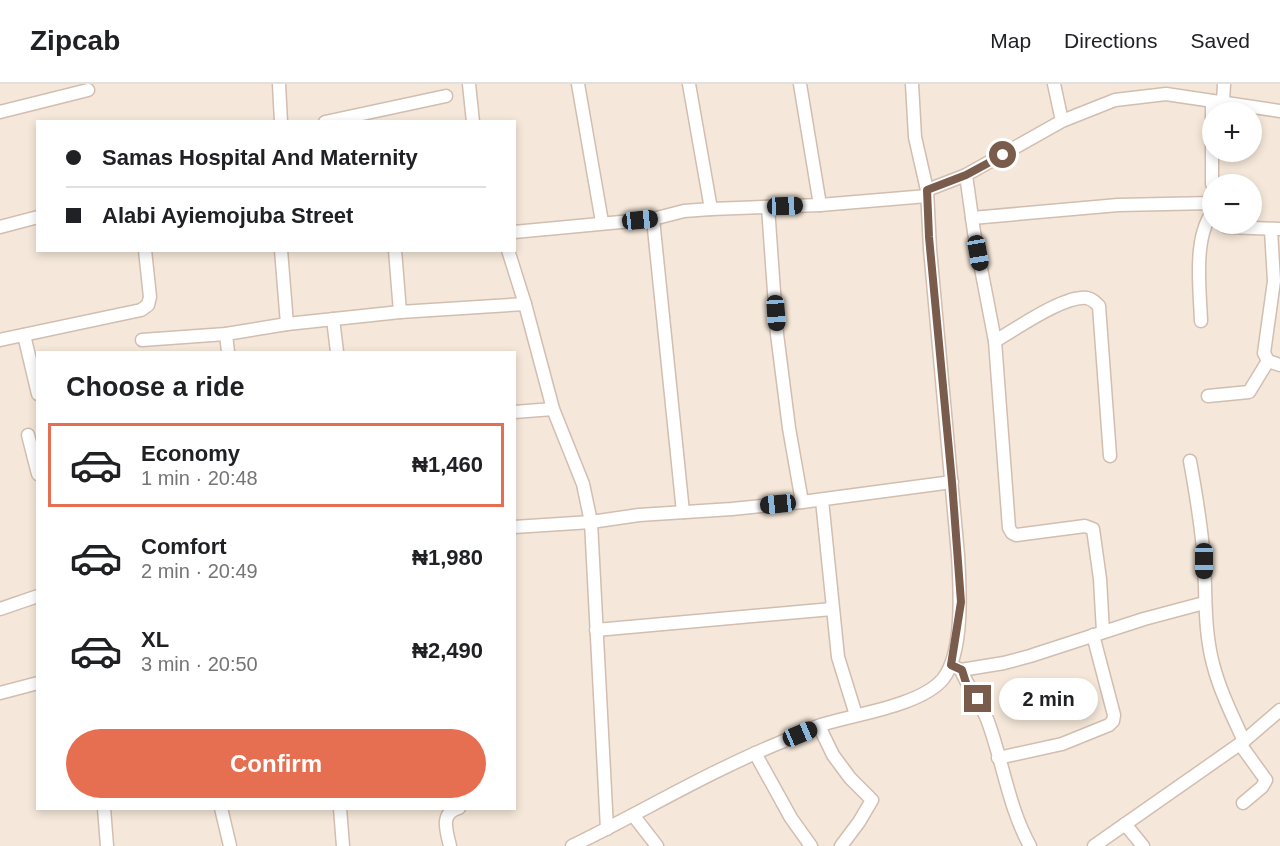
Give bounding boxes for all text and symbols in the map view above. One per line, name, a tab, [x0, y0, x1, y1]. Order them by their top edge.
text: Zipcab	[30, 25, 120, 56]
text: Map	[990, 29, 1031, 52]
text: Directions	[1064, 29, 1157, 52]
text: Saved	[1190, 29, 1250, 52]
map controls	[1202, 102, 1262, 234]
button: +	[1202, 102, 1262, 162]
route start	[989, 141, 1016, 168]
text: Samas Hospital And Maternity	[102, 145, 418, 170]
button: −	[1202, 174, 1262, 234]
car	[767, 196, 803, 216]
text: Alabi Ayiemojuba Street	[102, 203, 353, 228]
car	[621, 209, 659, 231]
car	[966, 234, 990, 272]
car	[766, 294, 786, 332]
text: Choose a ride	[66, 372, 245, 402]
icon: car	[69, 438, 123, 492]
text: Economy	[141, 441, 240, 466]
text: ₦1,460	[412, 452, 483, 477]
text: 1 min · 20:48	[141, 467, 258, 489]
car	[759, 493, 797, 515]
icon: car	[69, 531, 123, 585]
text: Comfort	[141, 534, 227, 559]
car	[1195, 543, 1213, 579]
text: ₦1,980	[412, 545, 483, 570]
text: 2 min · 20:49	[141, 560, 258, 582]
icon: car	[69, 624, 123, 678]
text: XL	[141, 627, 169, 652]
text: ₦2,490	[412, 638, 483, 663]
text: 3 min · 20:50	[141, 653, 258, 675]
callout: 2 min	[999, 678, 1098, 720]
route end	[964, 685, 991, 712]
text: 2 min	[1022, 688, 1075, 710]
car	[780, 719, 820, 749]
button: Confirm	[66, 729, 486, 798]

